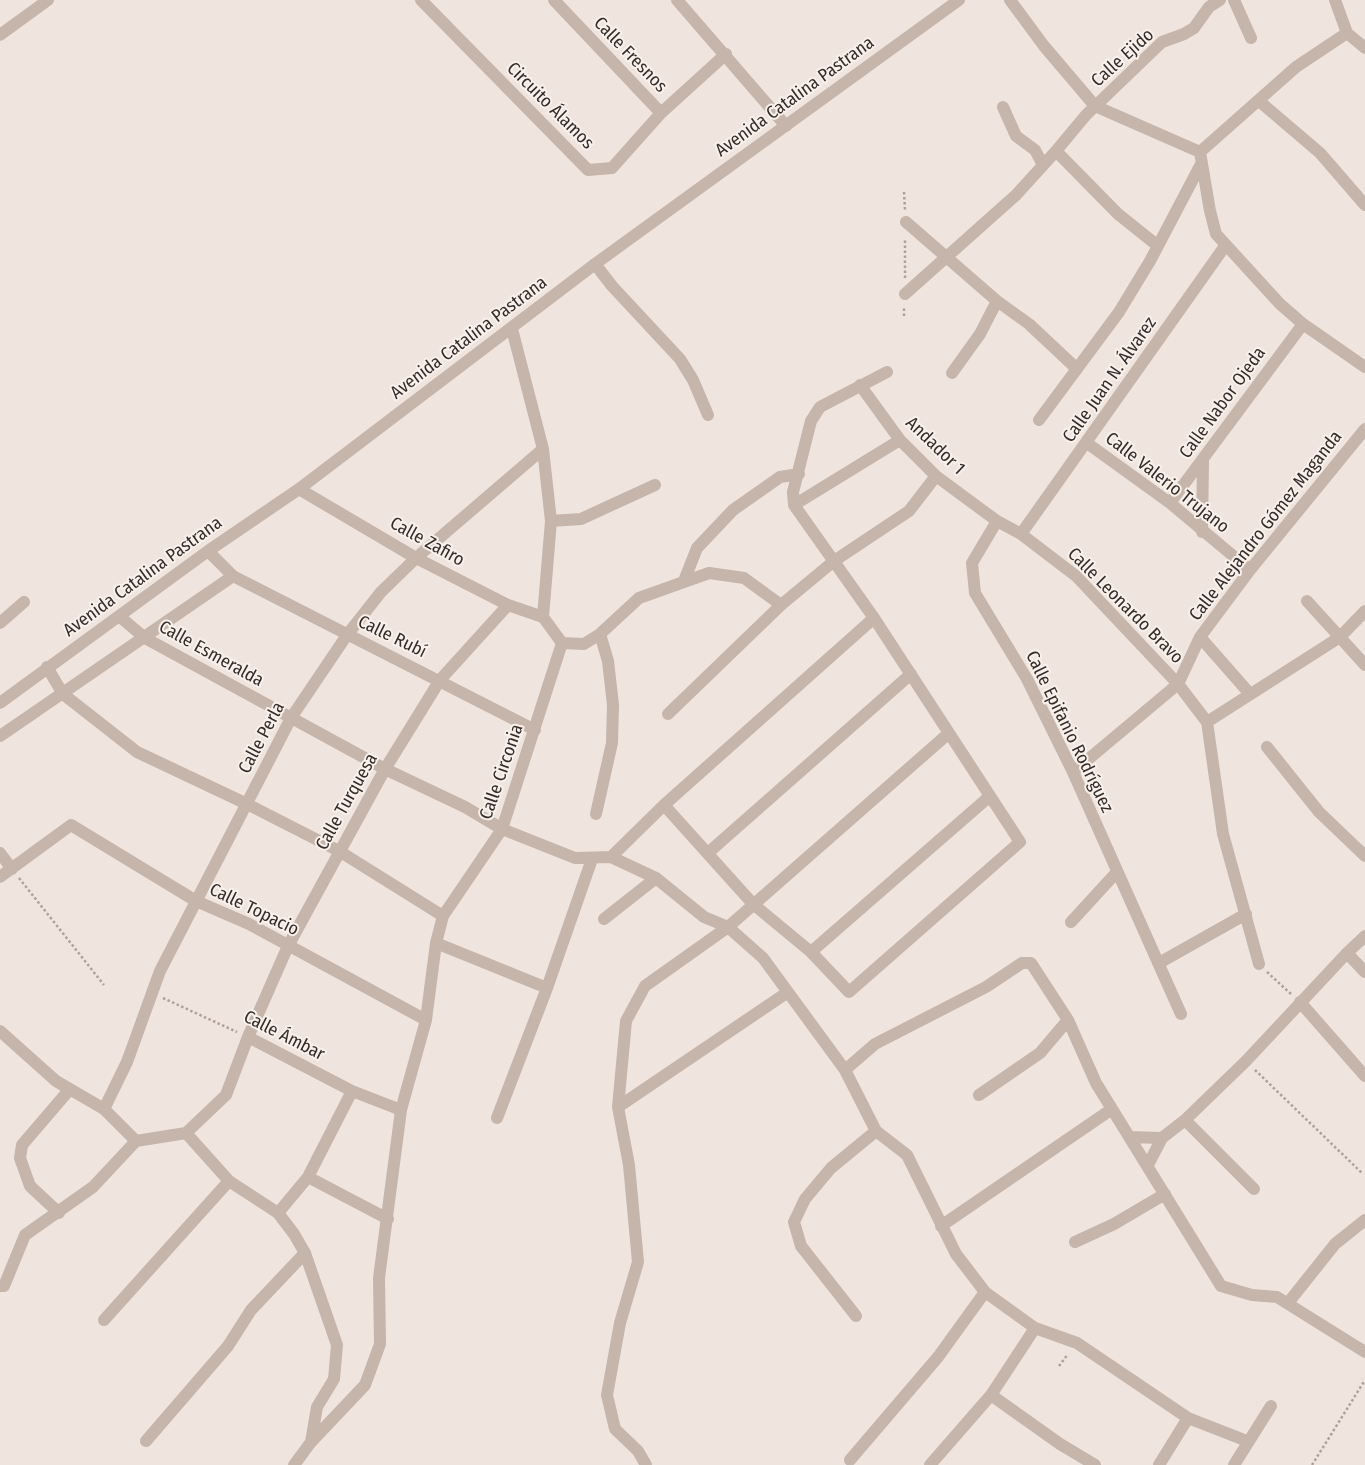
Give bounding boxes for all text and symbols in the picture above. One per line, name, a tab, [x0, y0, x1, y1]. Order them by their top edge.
street label: Calle Fresnos	[589, 13, 671, 97]
street label: Calle Ejido	[1087, 24, 1159, 92]
street label: Avenida Catalina Pastrana	[712, 32, 878, 162]
street label: Circuito Álamos	[502, 58, 598, 154]
street label: Avenida Catalina Pastrana	[386, 272, 552, 404]
street label: Calle Juan N. Álvarez	[1059, 313, 1161, 447]
street label: Calle Nabor Ojeda	[1175, 343, 1271, 463]
street label: Andador 1	[901, 413, 969, 479]
street label: Calle Alejandro Gómez Maganda	[1185, 427, 1347, 625]
street label: Calle Valerio Trujano	[1101, 428, 1233, 538]
street label: Avenida Catalina Pastrana	[60, 512, 226, 642]
street label: Calle Zafiro	[386, 513, 468, 571]
street label: Calle Leonardo Bravo	[1063, 544, 1187, 668]
street label: Calle Rubí	[354, 611, 430, 663]
street label: Calle Esmeralda	[155, 616, 267, 692]
street label: Calle Epifanio Rodríguez	[1020, 648, 1118, 816]
street label: Calle Perla	[234, 699, 290, 777]
street label: Calle Circonia	[476, 722, 528, 822]
street label: Calle Turquesa	[312, 750, 382, 854]
street label: Calle Topacio	[206, 879, 302, 941]
street label: Calle Ámbar	[240, 1006, 328, 1066]

